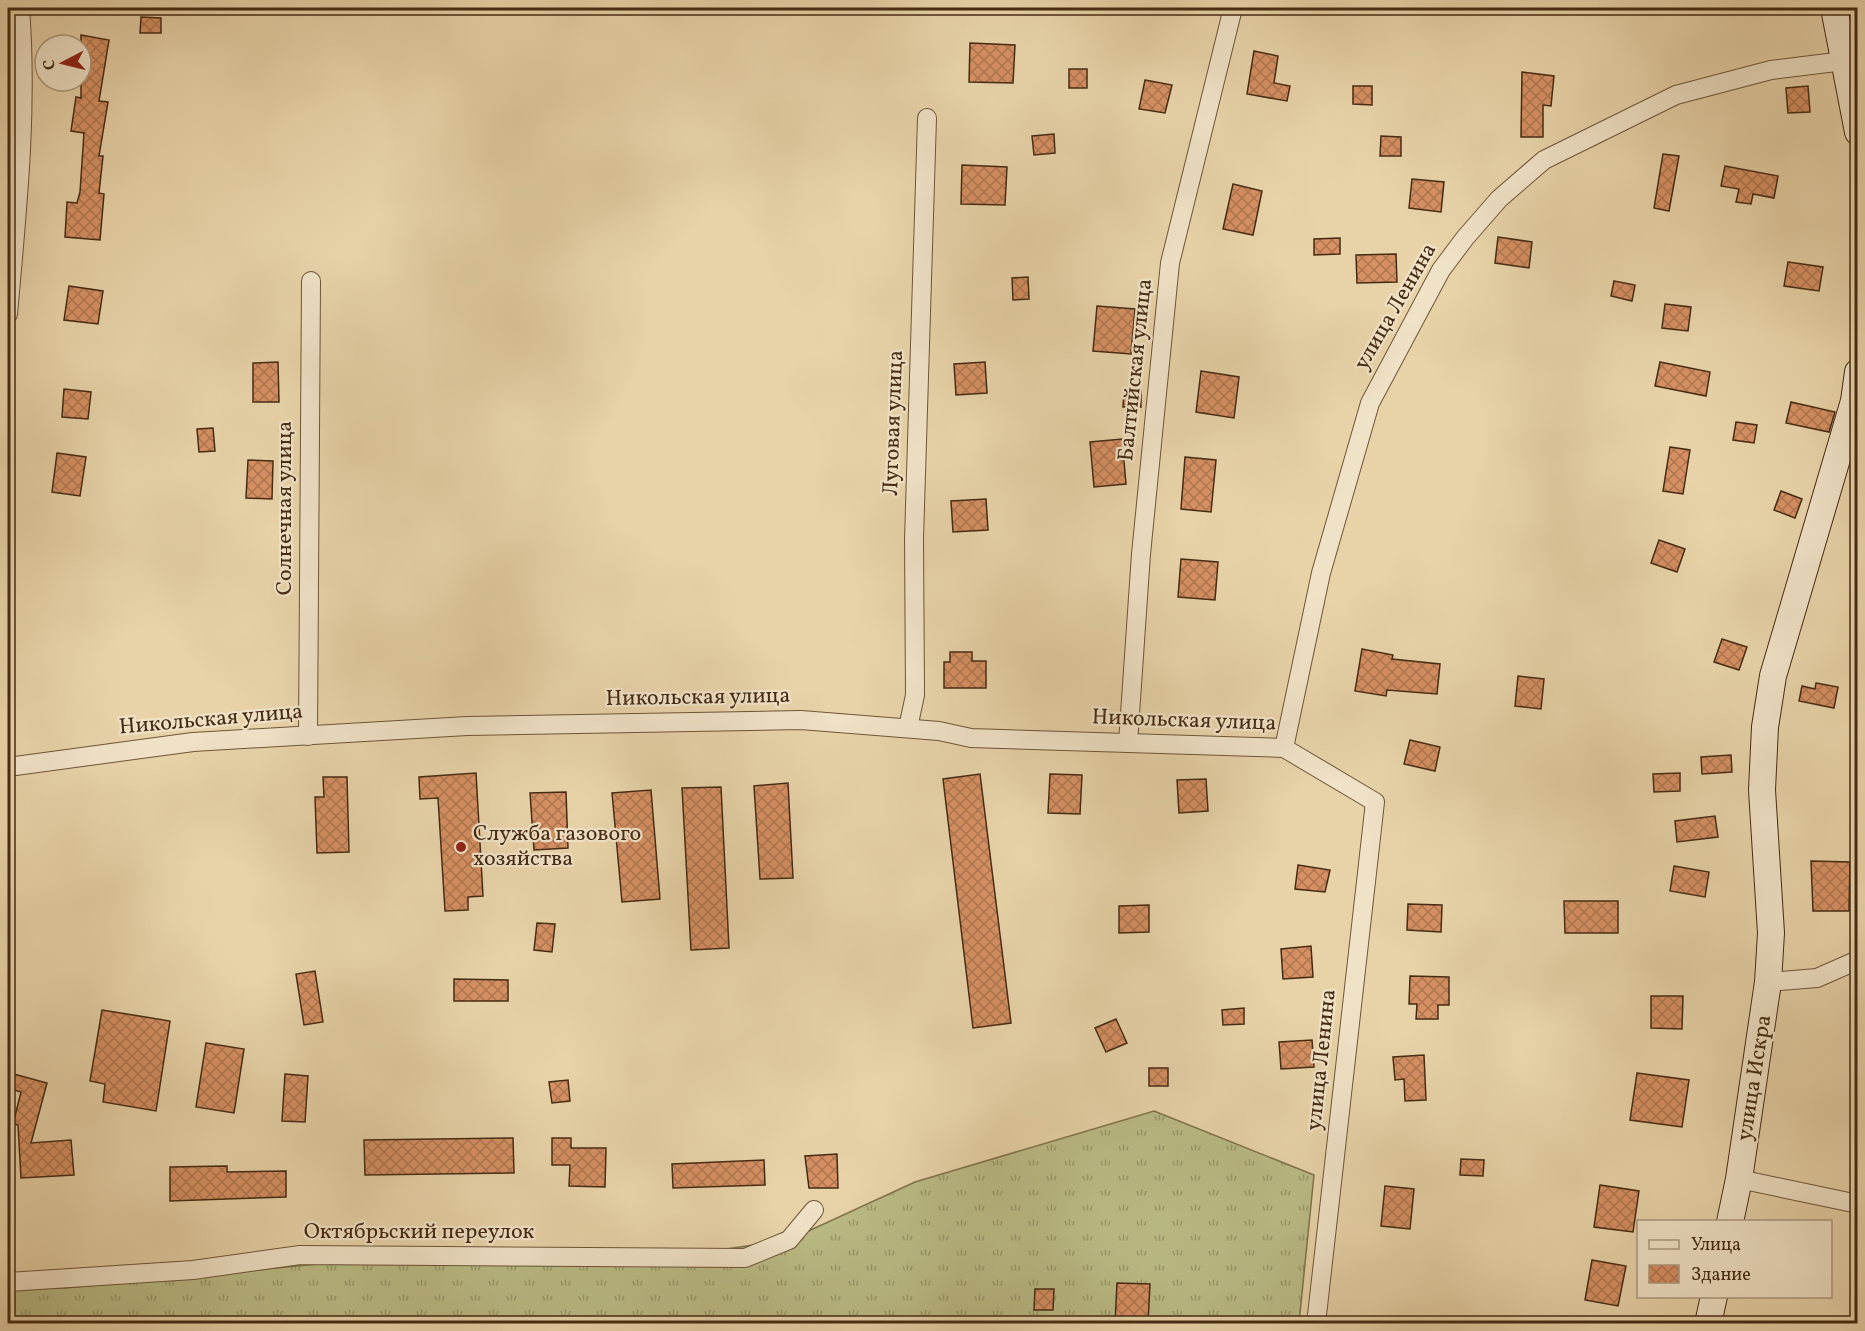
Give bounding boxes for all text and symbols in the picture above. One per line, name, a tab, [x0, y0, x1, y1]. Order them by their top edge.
north arrow	[33, 33, 93, 93]
text: С	[39, 58, 62, 71]
street label: улица Ленина	[1347, 238, 1445, 376]
street label: Балтийская улица	[1111, 277, 1161, 463]
street label: Луговая улица	[876, 350, 912, 496]
street label: Солнечная улица	[270, 421, 301, 595]
street label: Никольская улица	[605, 681, 791, 715]
street label: Никольская улица	[118, 697, 304, 743]
street label: Никольская улица	[1091, 702, 1277, 740]
place label: Служба газового хозяйства	[473, 819, 641, 875]
marker: Служба газового хозяйства	[454, 840, 468, 854]
street label: улица Ленина	[1299, 988, 1345, 1132]
street label: улица Искра	[1730, 1013, 1780, 1143]
street label: Октябрьский переулок	[304, 1217, 535, 1248]
legend	[1637, 1220, 1832, 1298]
text: Улица	[1691, 1233, 1741, 1258]
text: Здание	[1691, 1263, 1751, 1288]

